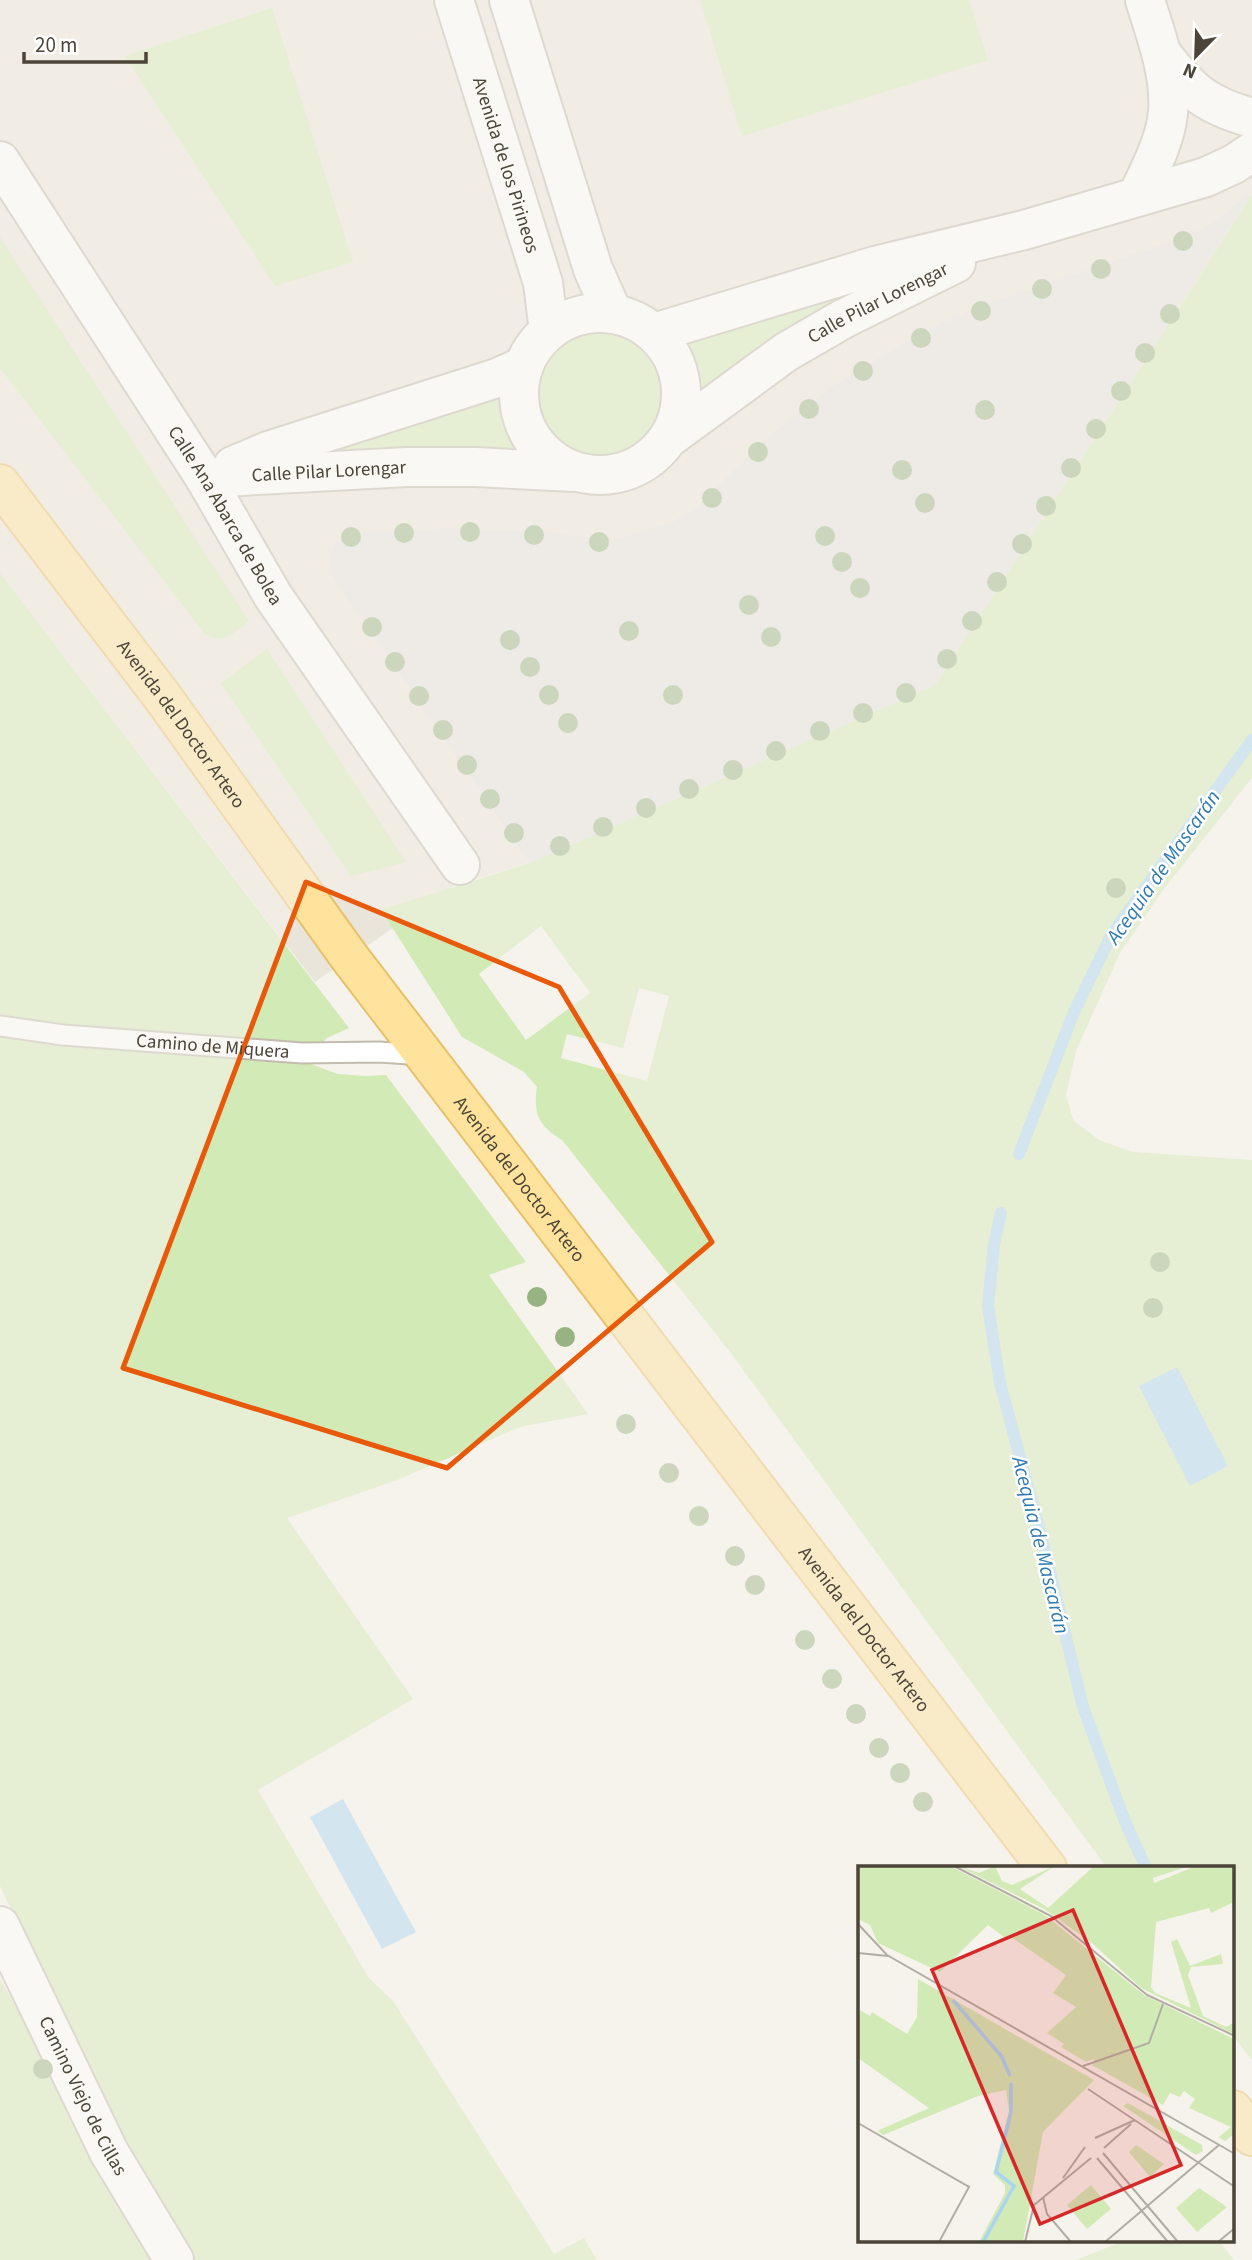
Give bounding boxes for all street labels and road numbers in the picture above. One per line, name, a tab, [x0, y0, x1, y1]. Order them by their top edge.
street label: Avenida de los Pirineos	[466, 74, 546, 256]
street label: Calle Pilar Lorengar	[802, 255, 953, 350]
street label: Calle Ana Abarca de Bolea	[161, 420, 289, 611]
street label: Calle Pilar Lorengar	[251, 454, 407, 489]
street label: Avenida del Doctor Artero	[110, 635, 252, 814]
street label: Camino de Miquera	[135, 1027, 291, 1066]
street label: Avenida del Doctor Artero	[447, 1091, 592, 1268]
street label: Avenida del Doctor Artero	[792, 1541, 937, 1718]
street label: Camino Viejo de Cillas	[32, 2012, 134, 2181]

